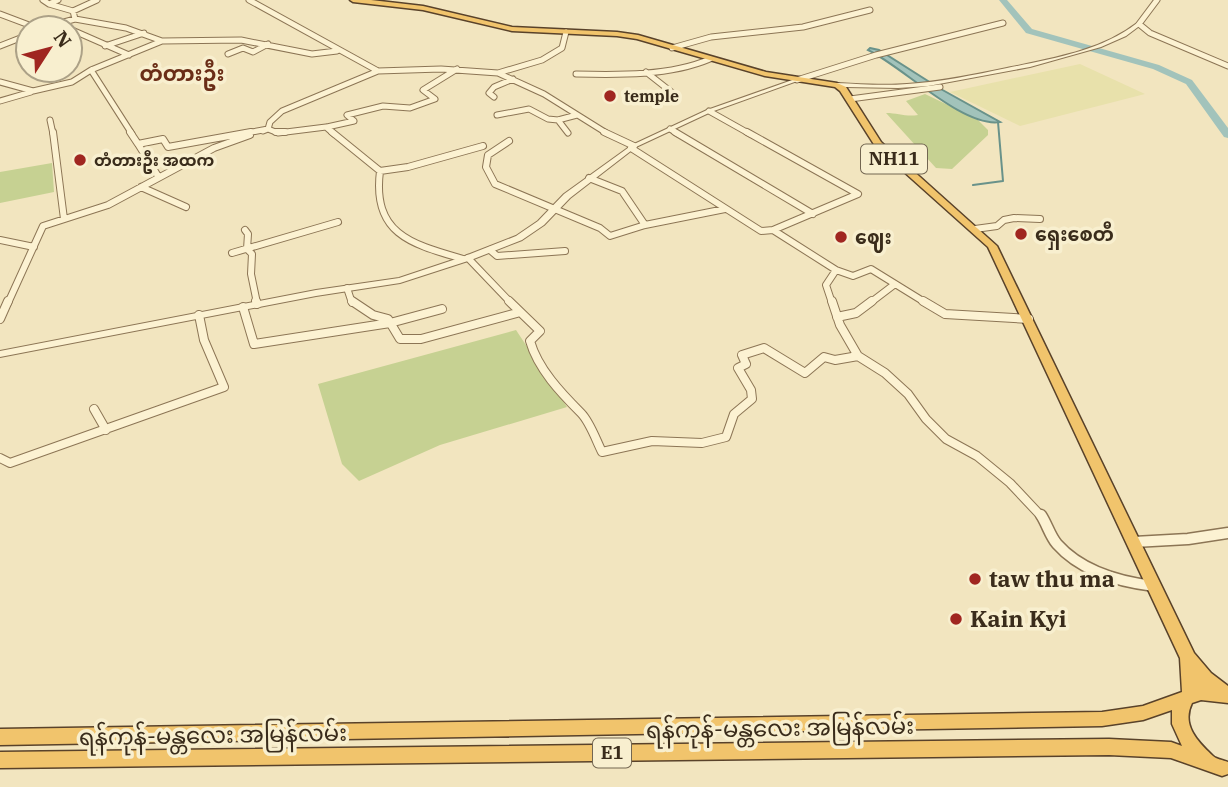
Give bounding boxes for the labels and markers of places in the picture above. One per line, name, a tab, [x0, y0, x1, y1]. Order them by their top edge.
place label: temple	[624, 86, 679, 106]
marker: temple	[602, 88, 618, 104]
place label: တံတားဦး အထက	[94, 150, 215, 174]
marker: တံတားဦး အထက	[72, 152, 88, 168]
place label: ရှေးစေတီ	[1035, 221, 1114, 250]
place label: ဈေး	[855, 225, 892, 253]
marker: ရှေးစေတီ	[1013, 226, 1029, 242]
marker: ဈေး	[833, 229, 849, 245]
place label: taw thu ma	[989, 563, 1115, 593]
marker: taw thu ma	[967, 571, 983, 587]
place label: Kain Kyi	[970, 603, 1067, 633]
marker: Kain Kyi	[948, 611, 964, 627]

